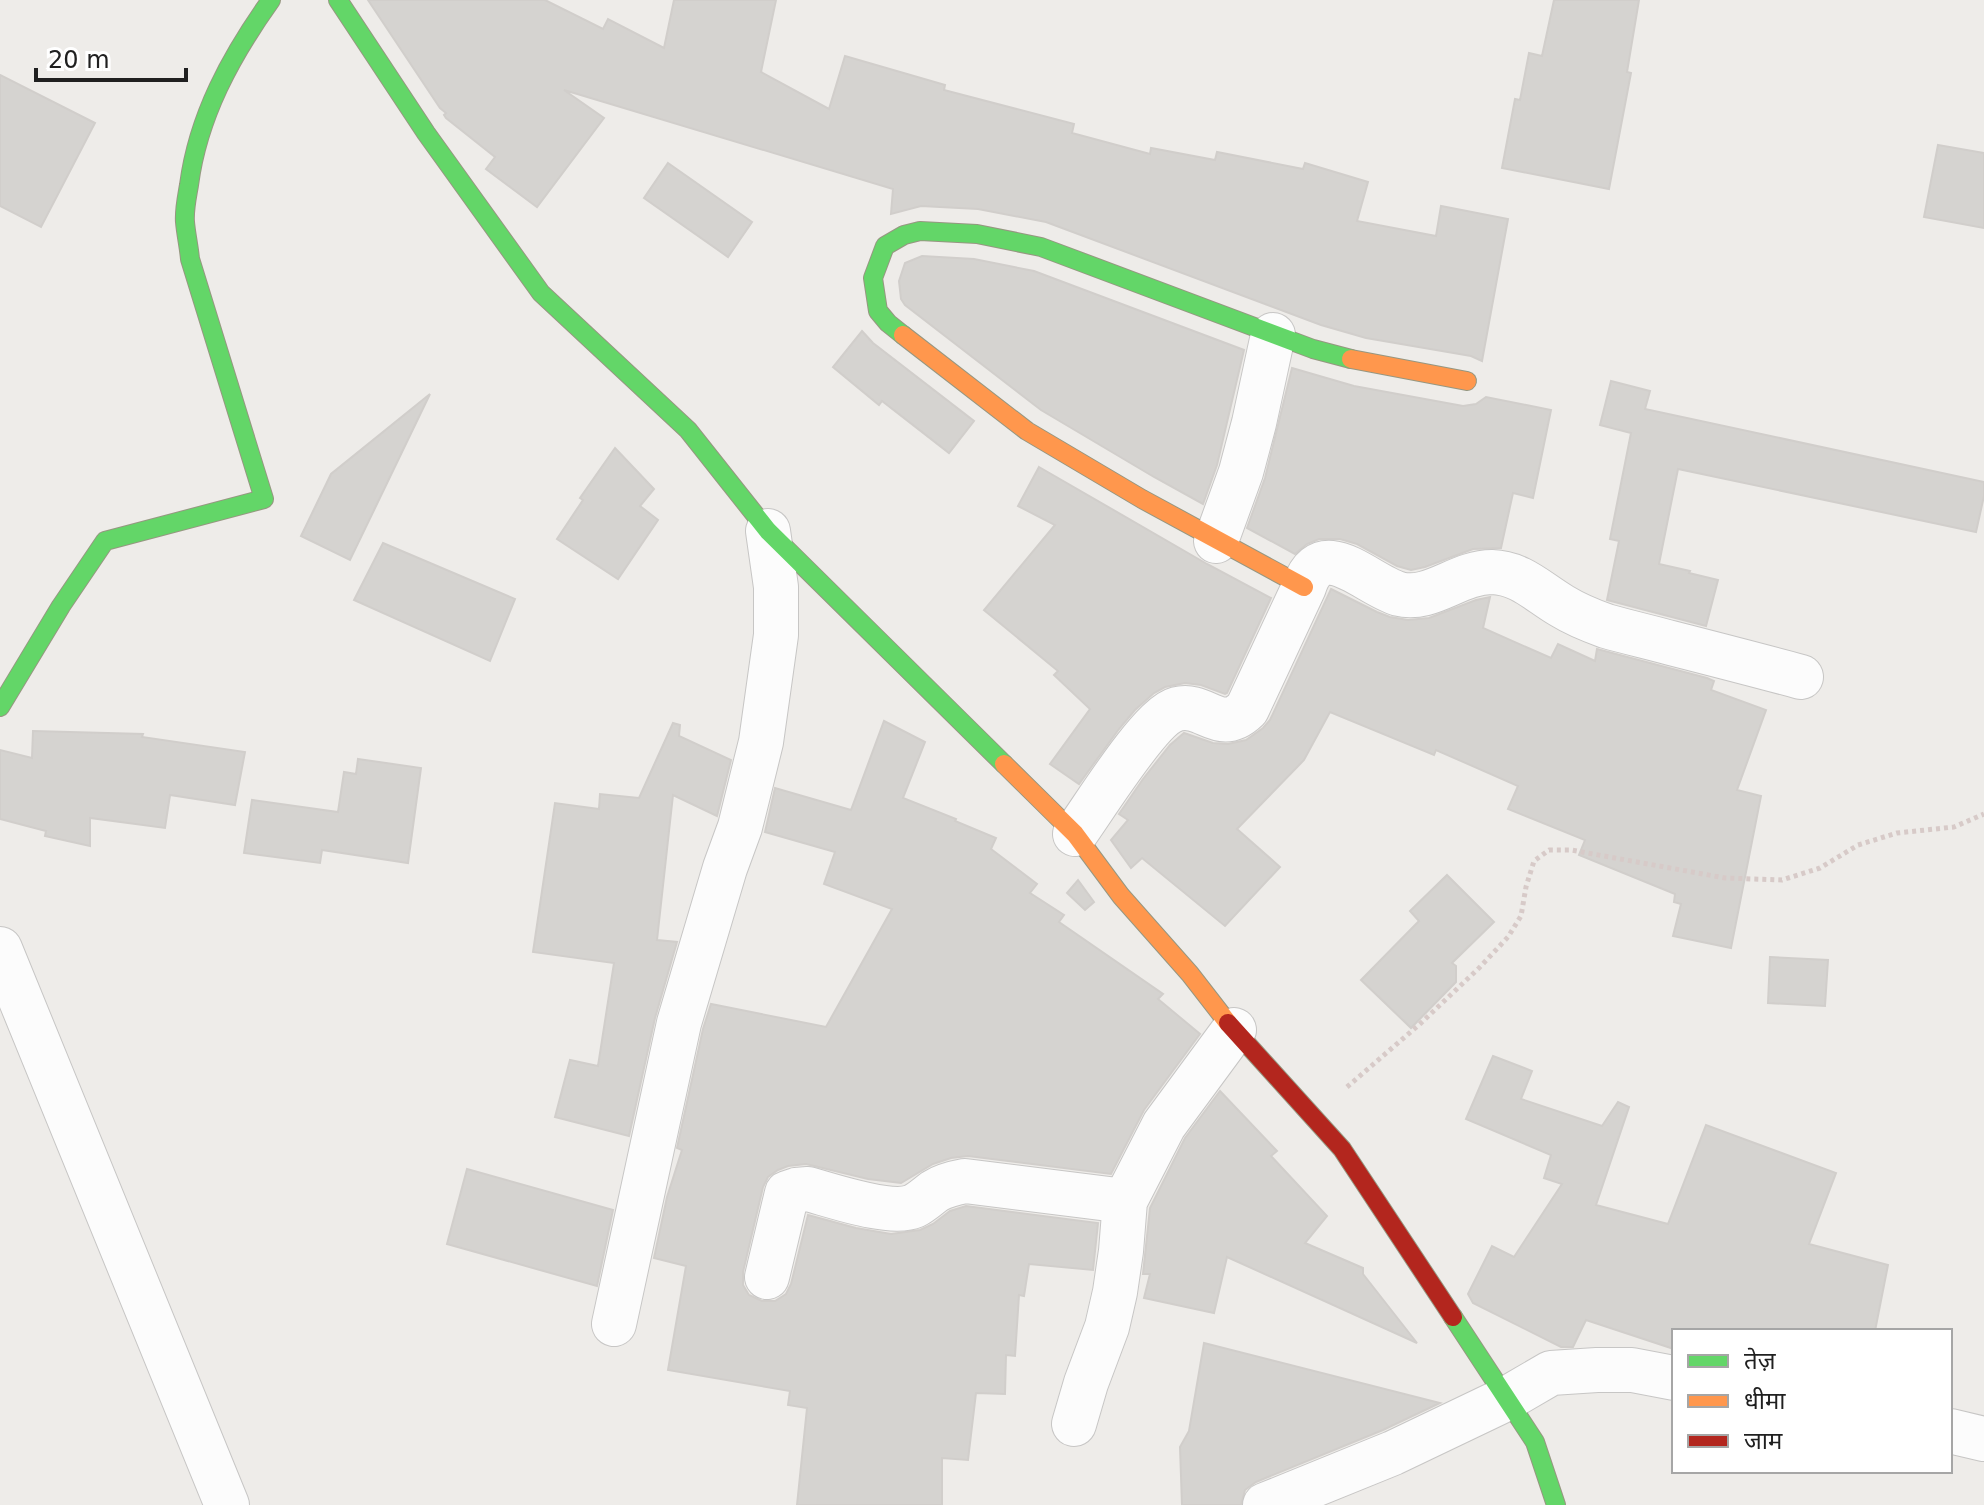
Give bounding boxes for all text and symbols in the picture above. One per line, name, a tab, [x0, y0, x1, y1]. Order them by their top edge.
scale bar	[36, 32, 186, 82]
text: 20 m	[48, 46, 110, 74]
legend	[1672, 1329, 1952, 1473]
text: तेज़	[1744, 1347, 1777, 1375]
text: धीमा	[1744, 1387, 1786, 1415]
text: जाम	[1744, 1427, 1783, 1455]

